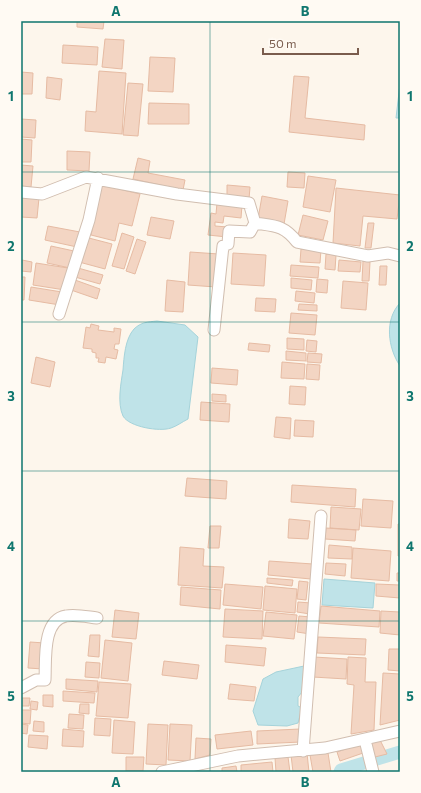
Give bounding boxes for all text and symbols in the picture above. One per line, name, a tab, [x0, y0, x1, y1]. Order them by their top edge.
text: A	[111, 3, 121, 19]
text: B	[301, 3, 310, 19]
scale bar	[263, 30, 358, 56]
text: 50 m	[269, 36, 297, 50]
text: 1	[8, 88, 14, 104]
text: 1	[407, 88, 413, 104]
text: 2	[7, 238, 15, 254]
text: 2	[406, 238, 414, 254]
text: 3	[7, 388, 15, 404]
text: 3	[406, 388, 414, 404]
text: 4	[7, 538, 15, 554]
text: 4	[406, 538, 414, 554]
text: 5	[7, 688, 15, 704]
text: 5	[406, 688, 414, 704]
text: A	[111, 774, 121, 790]
text: B	[301, 774, 310, 790]

